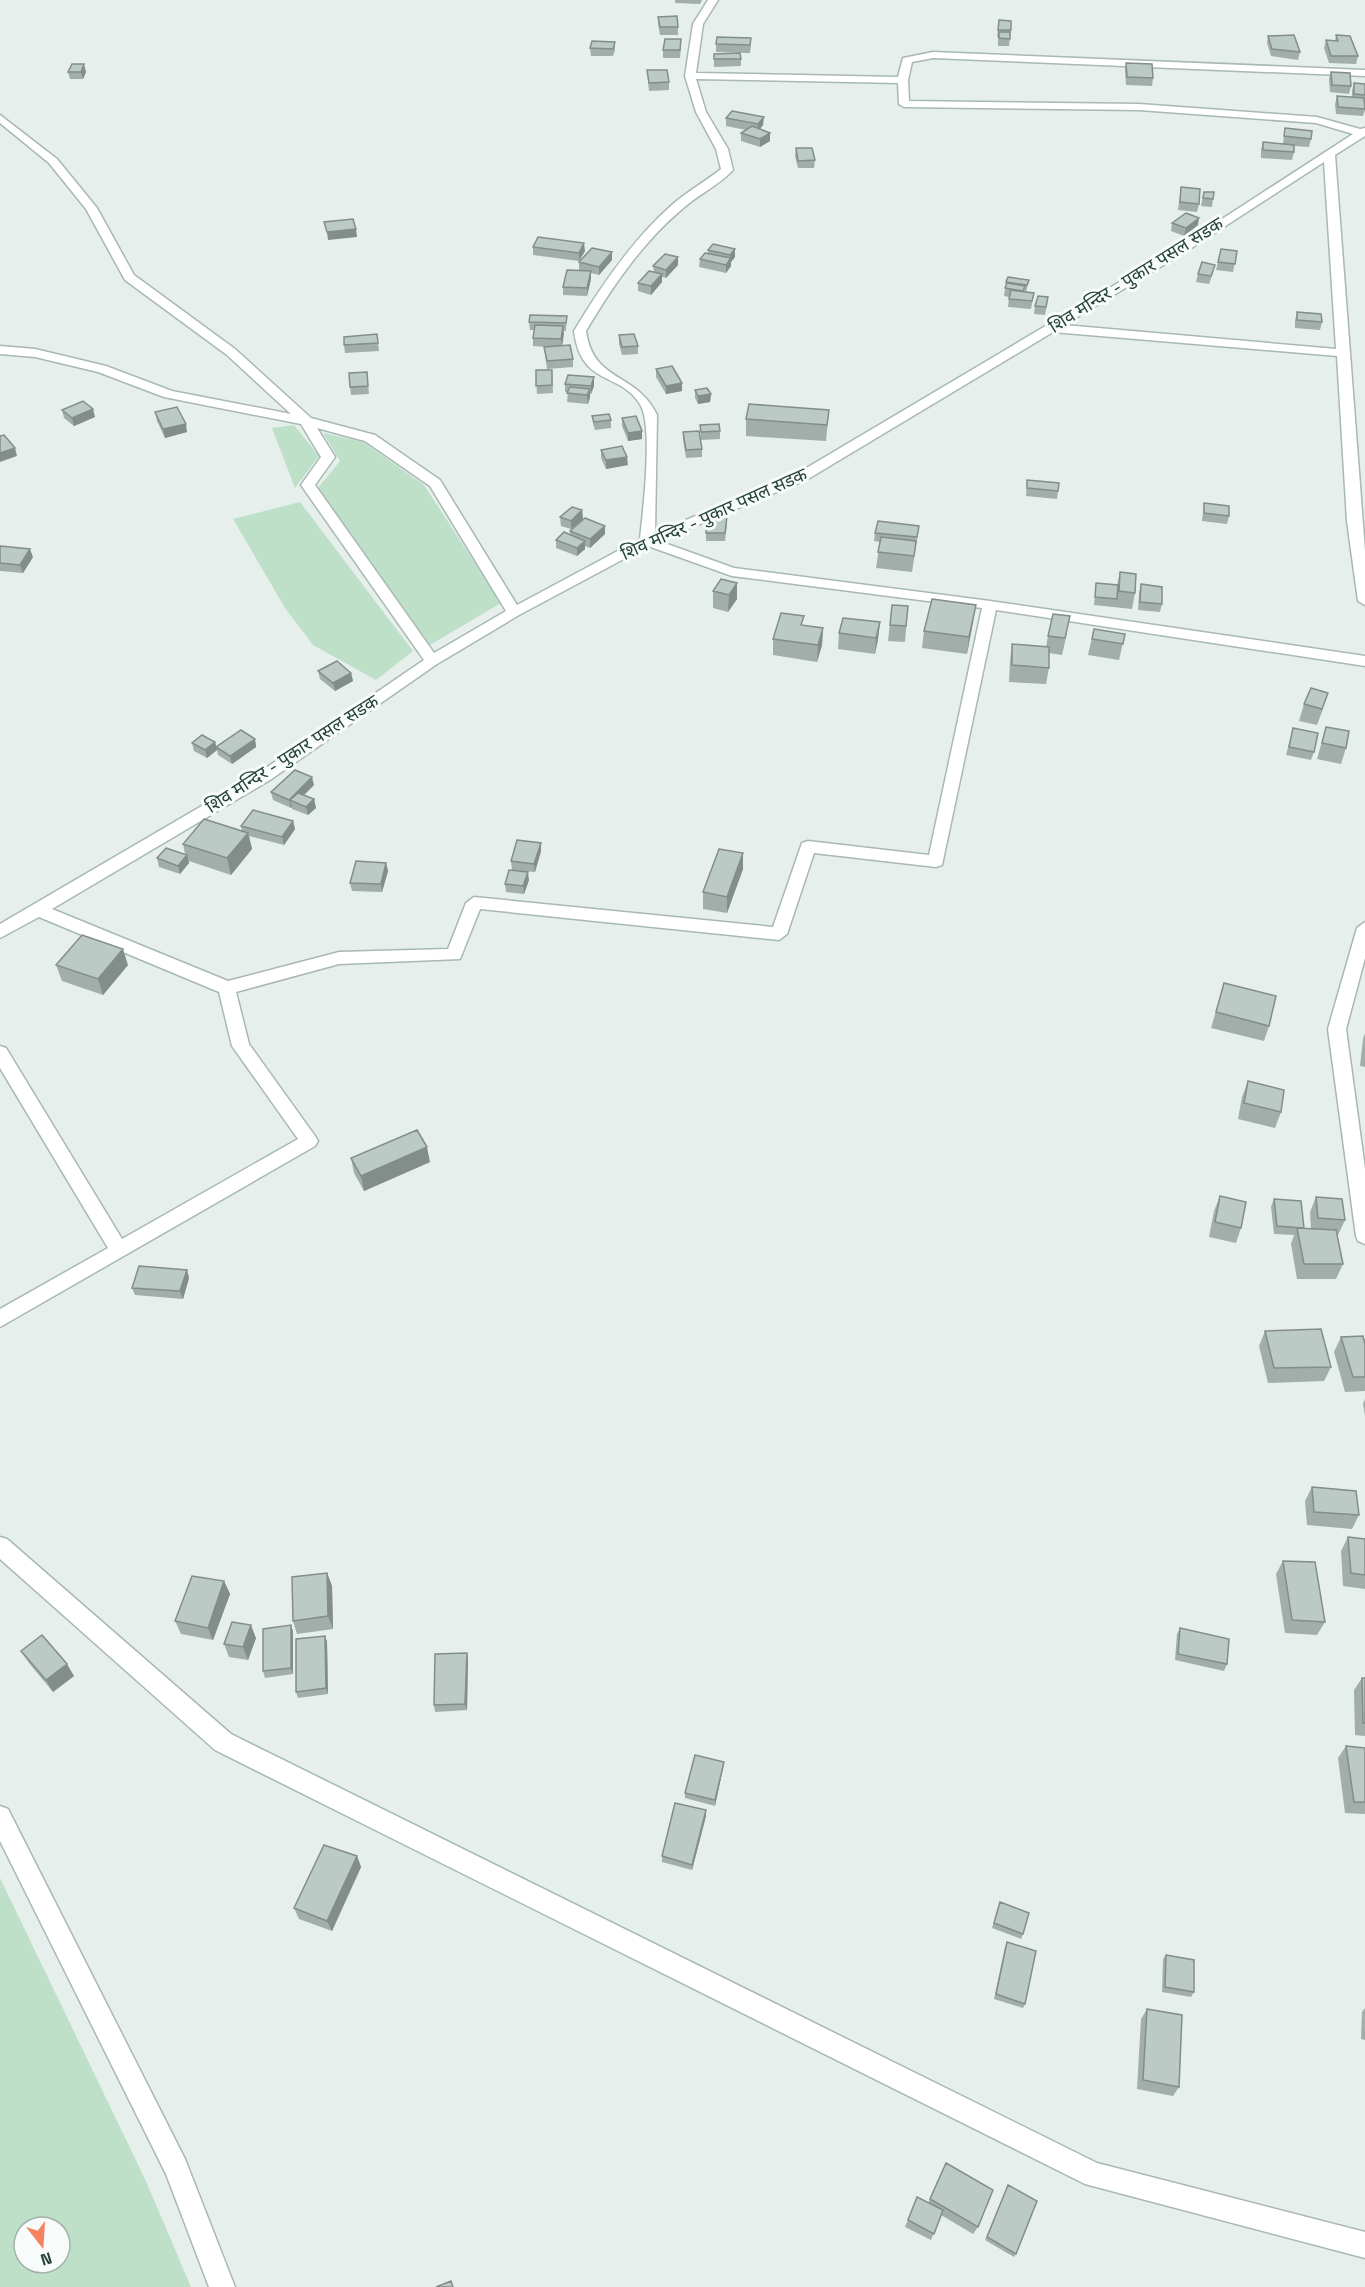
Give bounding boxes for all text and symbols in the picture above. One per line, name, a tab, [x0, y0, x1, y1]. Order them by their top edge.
street label: शिव मन्दिर - पुकार पसल सडक	[1044, 211, 1229, 339]
street label: शिव मन्दिर - पुकार पसल सडक	[617, 462, 812, 566]
street label: शिव मन्दिर - पुकार पसल सडक	[201, 688, 384, 819]
north arrow	[12, 2215, 72, 2275]
text: N	[38, 2247, 54, 2270]

